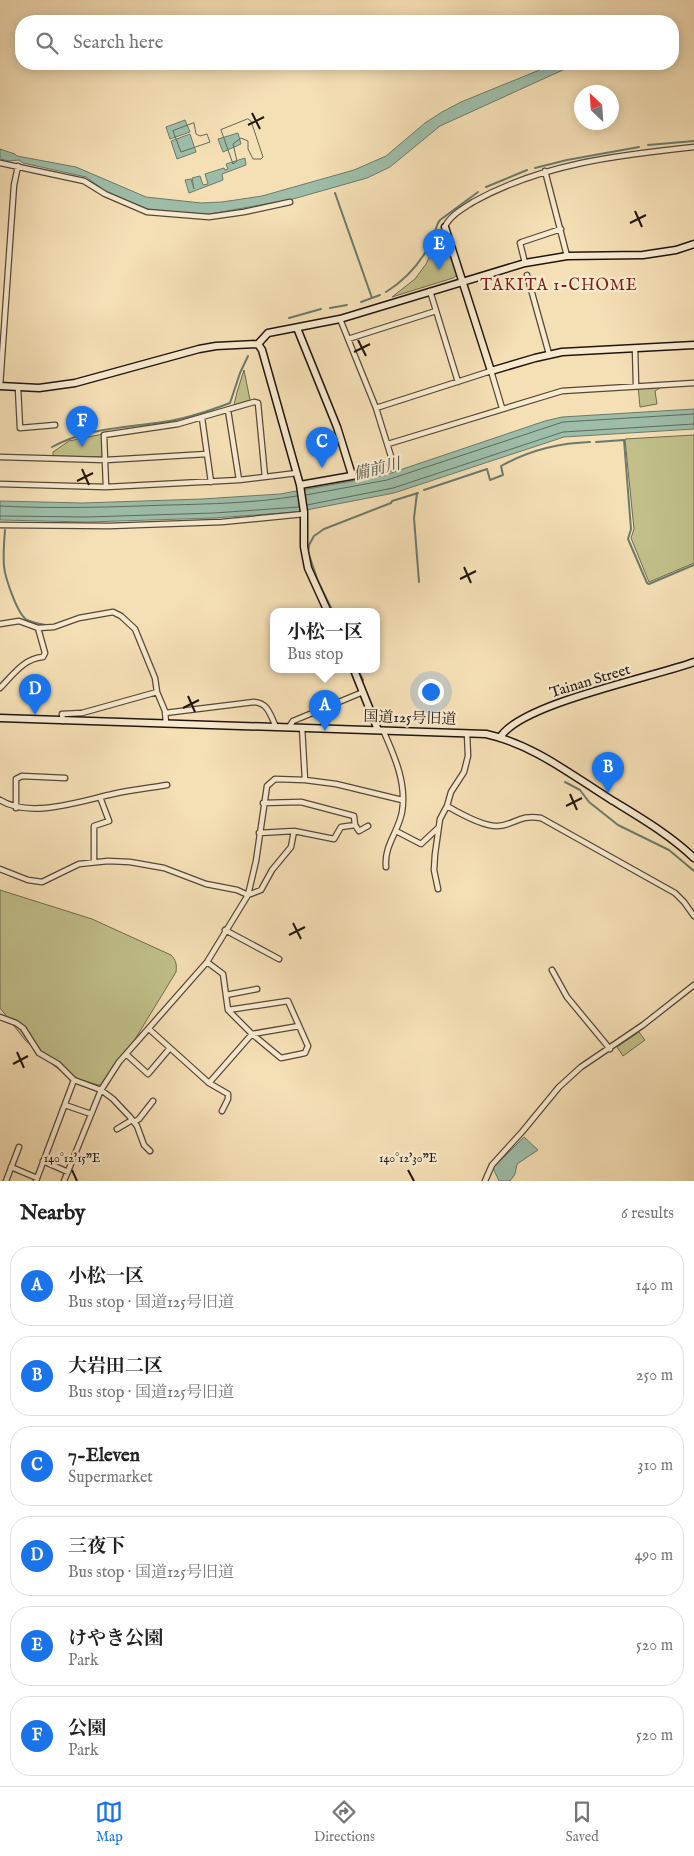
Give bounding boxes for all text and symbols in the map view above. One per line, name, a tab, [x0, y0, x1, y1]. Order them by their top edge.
search box	[15, 15, 679, 70]
icon: search	[33, 29, 61, 57]
text: Search here	[73, 31, 164, 55]
north arrow	[574, 85, 619, 130]
pin: E	[423, 229, 455, 270]
district label: TAKITA 1-CHOME	[480, 276, 638, 296]
pin: F	[66, 406, 98, 447]
pin: C	[306, 427, 338, 468]
water label: 備前川	[351, 454, 405, 486]
popup	[270, 608, 380, 673]
text: 小松一区	[287, 621, 363, 645]
text: Bus stop	[287, 645, 343, 665]
street label: Tainan Street	[547, 660, 633, 702]
pin: D	[19, 674, 51, 715]
your location	[418, 679, 444, 705]
pin: A	[309, 690, 341, 731]
street label: 国道125号旧道	[363, 707, 457, 729]
pin: B	[592, 752, 624, 793]
text: 140°12'15"E	[44, 1151, 100, 1166]
text: 140°12'30"E	[379, 1151, 437, 1166]
text: Nearby	[20, 1200, 85, 1227]
text: 6 results	[621, 1204, 674, 1224]
text: 小松一区	[68, 1265, 144, 1289]
text: A	[32, 1276, 42, 1296]
text: 140 m	[635, 1276, 673, 1296]
text: Bus stop · 国道125号旧道	[68, 1293, 234, 1313]
text: 大岩田二区	[68, 1355, 163, 1379]
text: B	[32, 1366, 42, 1386]
text: 250 m	[636, 1366, 673, 1386]
text: Bus stop · 国道125号旧道	[68, 1383, 234, 1403]
text: 7-Eleven	[68, 1444, 140, 1468]
text: C	[31, 1456, 43, 1476]
text: 310 m	[637, 1456, 673, 1476]
text: Supermarket	[68, 1468, 153, 1488]
text: 三夜下	[68, 1535, 125, 1559]
text: D	[31, 1546, 43, 1566]
text: 490 m	[634, 1546, 673, 1566]
text: Bus stop · 国道125号旧道	[68, 1563, 234, 1583]
text: けやき公園	[68, 1627, 163, 1651]
text: E	[31, 1636, 43, 1656]
text: 520 m	[636, 1636, 673, 1656]
text: Park	[68, 1651, 98, 1671]
text: 公園	[68, 1717, 106, 1741]
text: F	[32, 1726, 42, 1746]
text: 520 m	[636, 1726, 673, 1746]
text: Park	[68, 1741, 98, 1761]
tab: Map	[95, 1798, 123, 1846]
tab: Directions	[314, 1798, 375, 1846]
tab: Saved	[566, 1798, 599, 1846]

